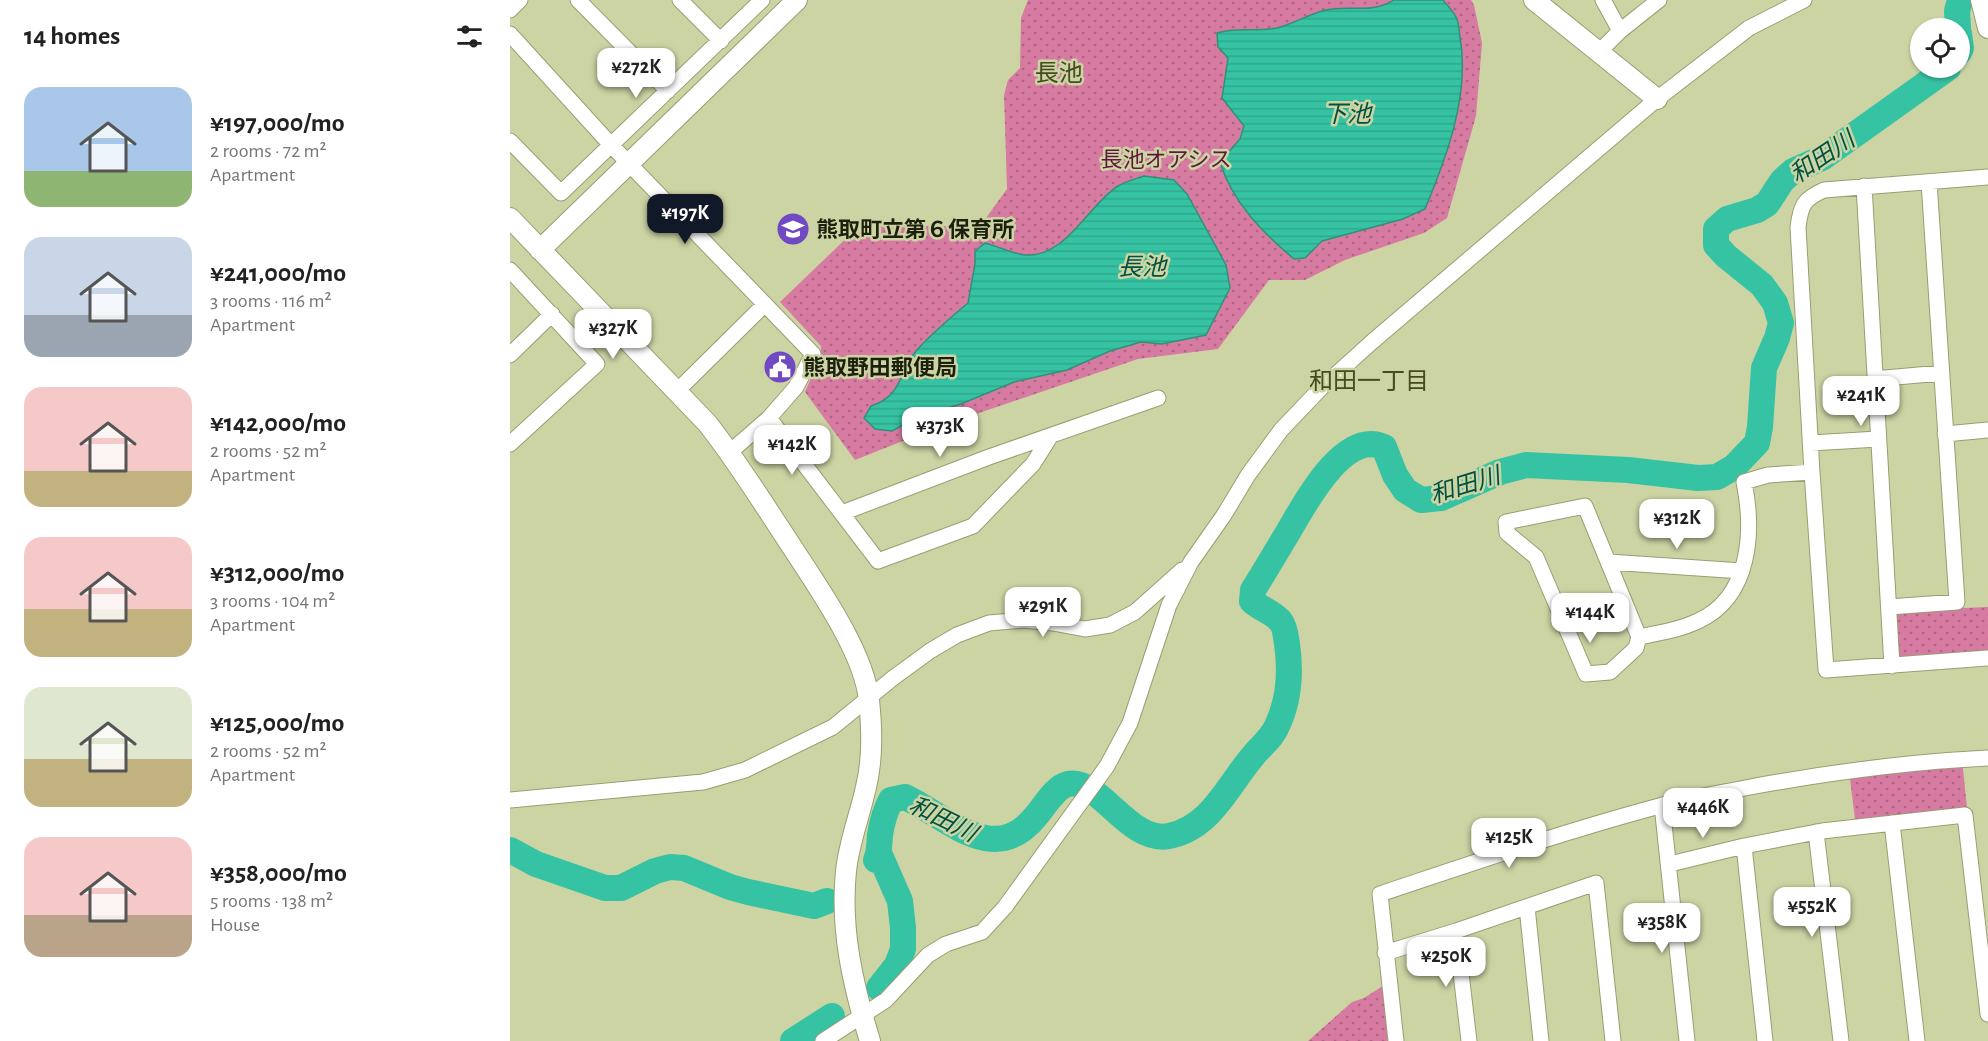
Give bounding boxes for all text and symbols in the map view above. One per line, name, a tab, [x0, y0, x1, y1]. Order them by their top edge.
map controls	[1910, 18, 1970, 78]
button: locate	[1910, 18, 1970, 78]
icon: filters	[453, 20, 486, 53]
text: 14 homes	[24, 23, 120, 49]
pin: ¥272K	[594, 48, 678, 99]
text: ¥272K	[611, 57, 661, 77]
district label: 長池	[1035, 60, 1083, 86]
water label: 下池	[1323, 101, 1373, 127]
text: ¥197,000/mo	[210, 110, 345, 136]
icon: home	[72, 111, 144, 183]
water label: 和田川	[1785, 125, 1862, 188]
text: 2 rooms · 72 m²	[210, 141, 327, 161]
park label: 長池オアシス	[1100, 148, 1232, 171]
text: Apartment	[210, 165, 295, 185]
pin: ¥197K	[643, 194, 727, 245]
text: ¥197K	[661, 203, 709, 223]
school or university icon: 熊取町立第６保育所	[775, 211, 811, 247]
place label: 熊取町立第６保育所	[816, 218, 1014, 241]
water label: 長池	[1118, 254, 1168, 280]
text: ¥241,000/mo	[210, 260, 346, 286]
icon: home	[72, 261, 144, 333]
text: 3 rooms · 116 m²	[210, 291, 331, 311]
pin: ¥327K	[571, 309, 655, 360]
text: Apartment	[210, 315, 295, 335]
text: ¥327K	[589, 318, 637, 338]
public building icon: 熊取野田郵便局	[762, 349, 798, 385]
place label: 熊取野田郵便局	[803, 356, 957, 379]
district label: 和田一丁目	[1309, 369, 1429, 394]
pin: ¥241K	[1819, 376, 1903, 427]
text: ¥241K	[1837, 385, 1885, 405]
pin: ¥373K	[898, 407, 982, 458]
text: ¥142,000/mo	[210, 410, 346, 436]
icon: home	[72, 411, 144, 483]
text: ¥373K	[916, 416, 964, 436]
pin: ¥142K	[750, 425, 834, 476]
text: ¥142K	[768, 434, 816, 454]
text: 2 rooms · 52 m²	[210, 441, 327, 461]
water label: 和田川	[1427, 462, 1506, 508]
text: Apartment	[210, 465, 295, 485]
pin: ¥312K	[1635, 499, 1719, 550]
text: ¥312K	[1653, 508, 1701, 528]
text: ¥312,000/mo	[210, 560, 344, 586]
icon: home	[72, 561, 144, 633]
pin: ¥291K	[1001, 587, 1085, 638]
text: 3 rooms · 104 m²	[210, 591, 335, 611]
pin: ¥144K	[1548, 593, 1632, 644]
text: ¥291K	[1019, 596, 1067, 616]
text: ¥144K	[1565, 602, 1615, 622]
text: Apartment	[210, 615, 295, 635]
text: ¥125,000/mo	[210, 710, 344, 736]
icon: home	[72, 711, 144, 783]
text: 2 rooms · 52 m²	[210, 741, 327, 761]
text: Apartment	[210, 765, 295, 785]
pin: ¥446K	[1661, 788, 1745, 839]
water label: 和田川	[905, 792, 983, 848]
text: ¥446K	[1677, 797, 1729, 817]
pin: ¥125K	[1467, 818, 1551, 869]
text: ¥125K	[1485, 827, 1533, 847]
text: ¥358,000/mo	[210, 860, 347, 886]
icon: home	[72, 861, 144, 933]
pin: ¥552K	[1770, 887, 1854, 938]
text: 5 rooms · 138 m²	[210, 891, 333, 911]
text: ¥552K	[1788, 896, 1836, 916]
pin: ¥358K	[1620, 903, 1704, 954]
text: ¥358K	[1637, 912, 1687, 932]
text: House	[210, 915, 260, 935]
pin: ¥250K	[1404, 937, 1488, 988]
text: ¥250K	[1421, 946, 1471, 966]

